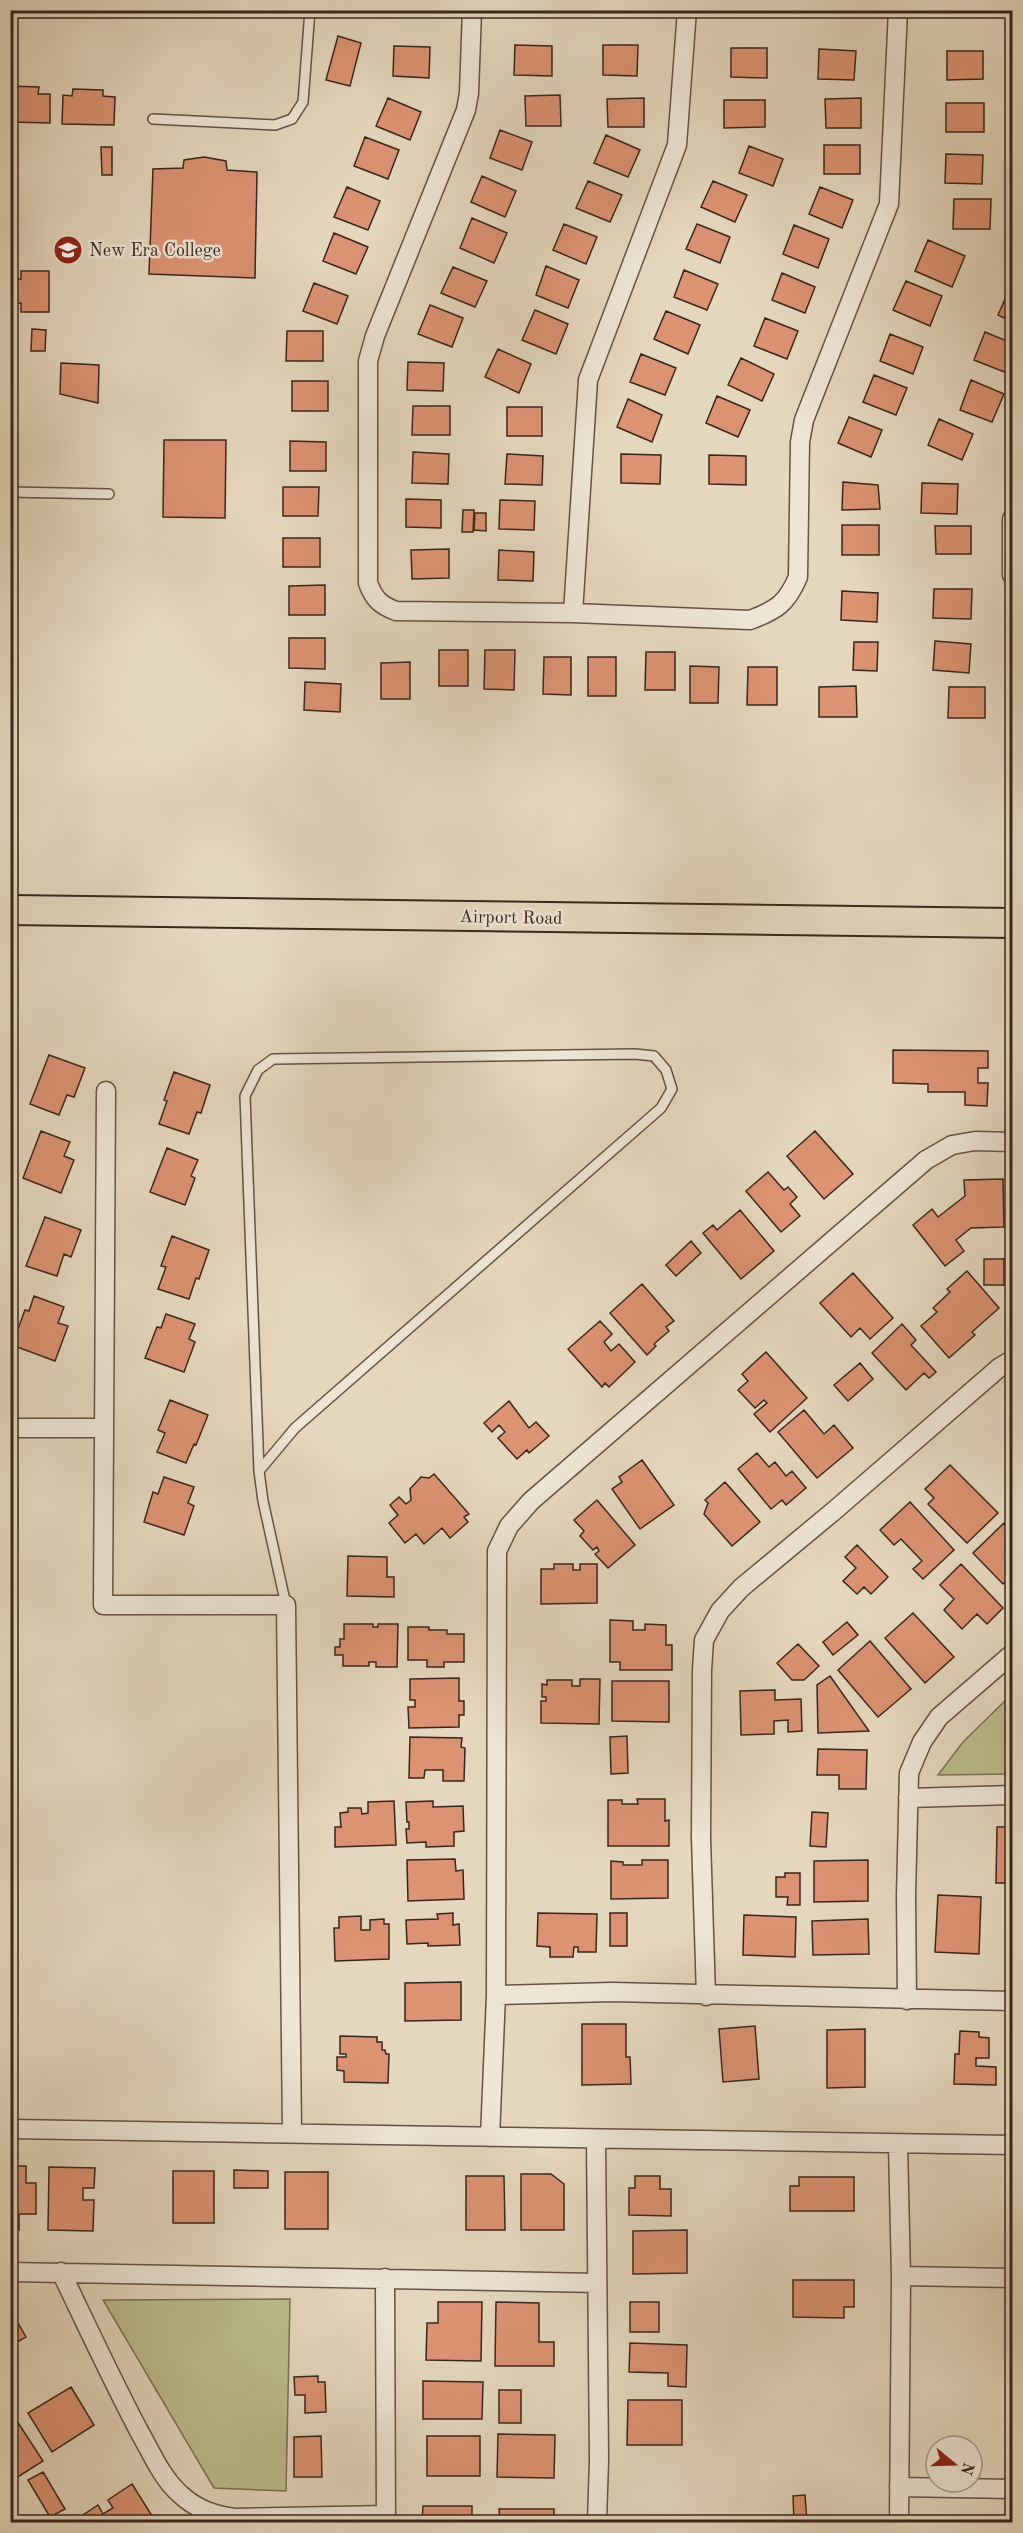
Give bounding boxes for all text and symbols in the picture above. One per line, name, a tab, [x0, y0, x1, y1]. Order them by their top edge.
school or university icon: New Era College	[52, 234, 84, 266]
place label: New Era College	[89, 242, 221, 260]
street label: Airport Road	[459, 908, 563, 928]
north arrow	[924, 2434, 984, 2494]
text: N	[956, 2460, 976, 2477]

